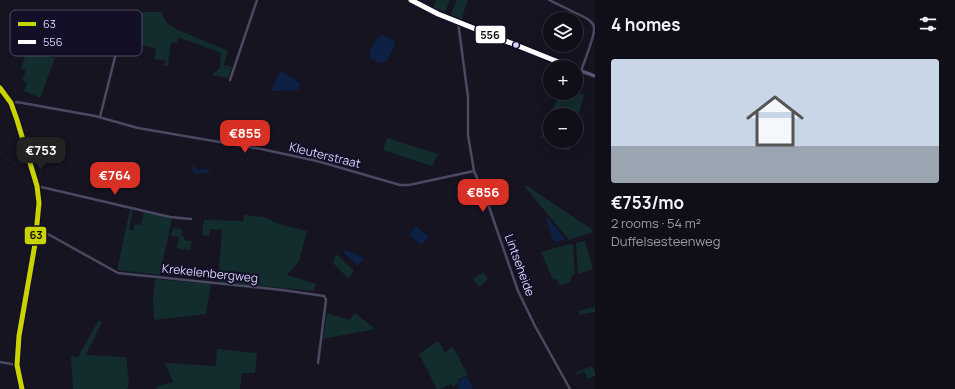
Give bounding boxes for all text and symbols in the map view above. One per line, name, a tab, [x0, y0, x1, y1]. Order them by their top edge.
legend	[10, 10, 142, 56]
map controls	[543, 12, 583, 148]
button: layers	[543, 12, 583, 52]
text: 4 homes	[611, 13, 680, 36]
icon: filters	[917, 13, 939, 35]
text: 63	[43, 16, 56, 31]
line badge: 556	[475, 25, 506, 44]
text: 556	[480, 27, 500, 42]
text: 556	[43, 34, 63, 49]
unlabelled marker	[511, 40, 521, 50]
button: +	[543, 60, 583, 100]
icon: home	[739, 85, 811, 157]
button: −	[543, 108, 583, 148]
pin: €855	[221, 120, 269, 154]
text: €855	[229, 124, 261, 142]
pin: €753	[17, 137, 65, 171]
street label: Kleuterstraat	[287, 138, 363, 172]
text: €753	[26, 141, 57, 159]
pin: €764	[91, 162, 139, 196]
text: €764	[99, 166, 131, 184]
pin: €856	[459, 179, 507, 213]
text: €856	[467, 183, 499, 201]
text: €753/mo	[611, 191, 684, 214]
text: 2 rooms · 54 m²	[611, 214, 701, 232]
line badge: 63	[24, 226, 47, 245]
text: 63	[29, 227, 43, 242]
street label: Lintseheide	[501, 231, 539, 299]
text: Duffelsesteenweg	[611, 232, 720, 250]
street label: Krekelenbergweg	[161, 260, 259, 286]

